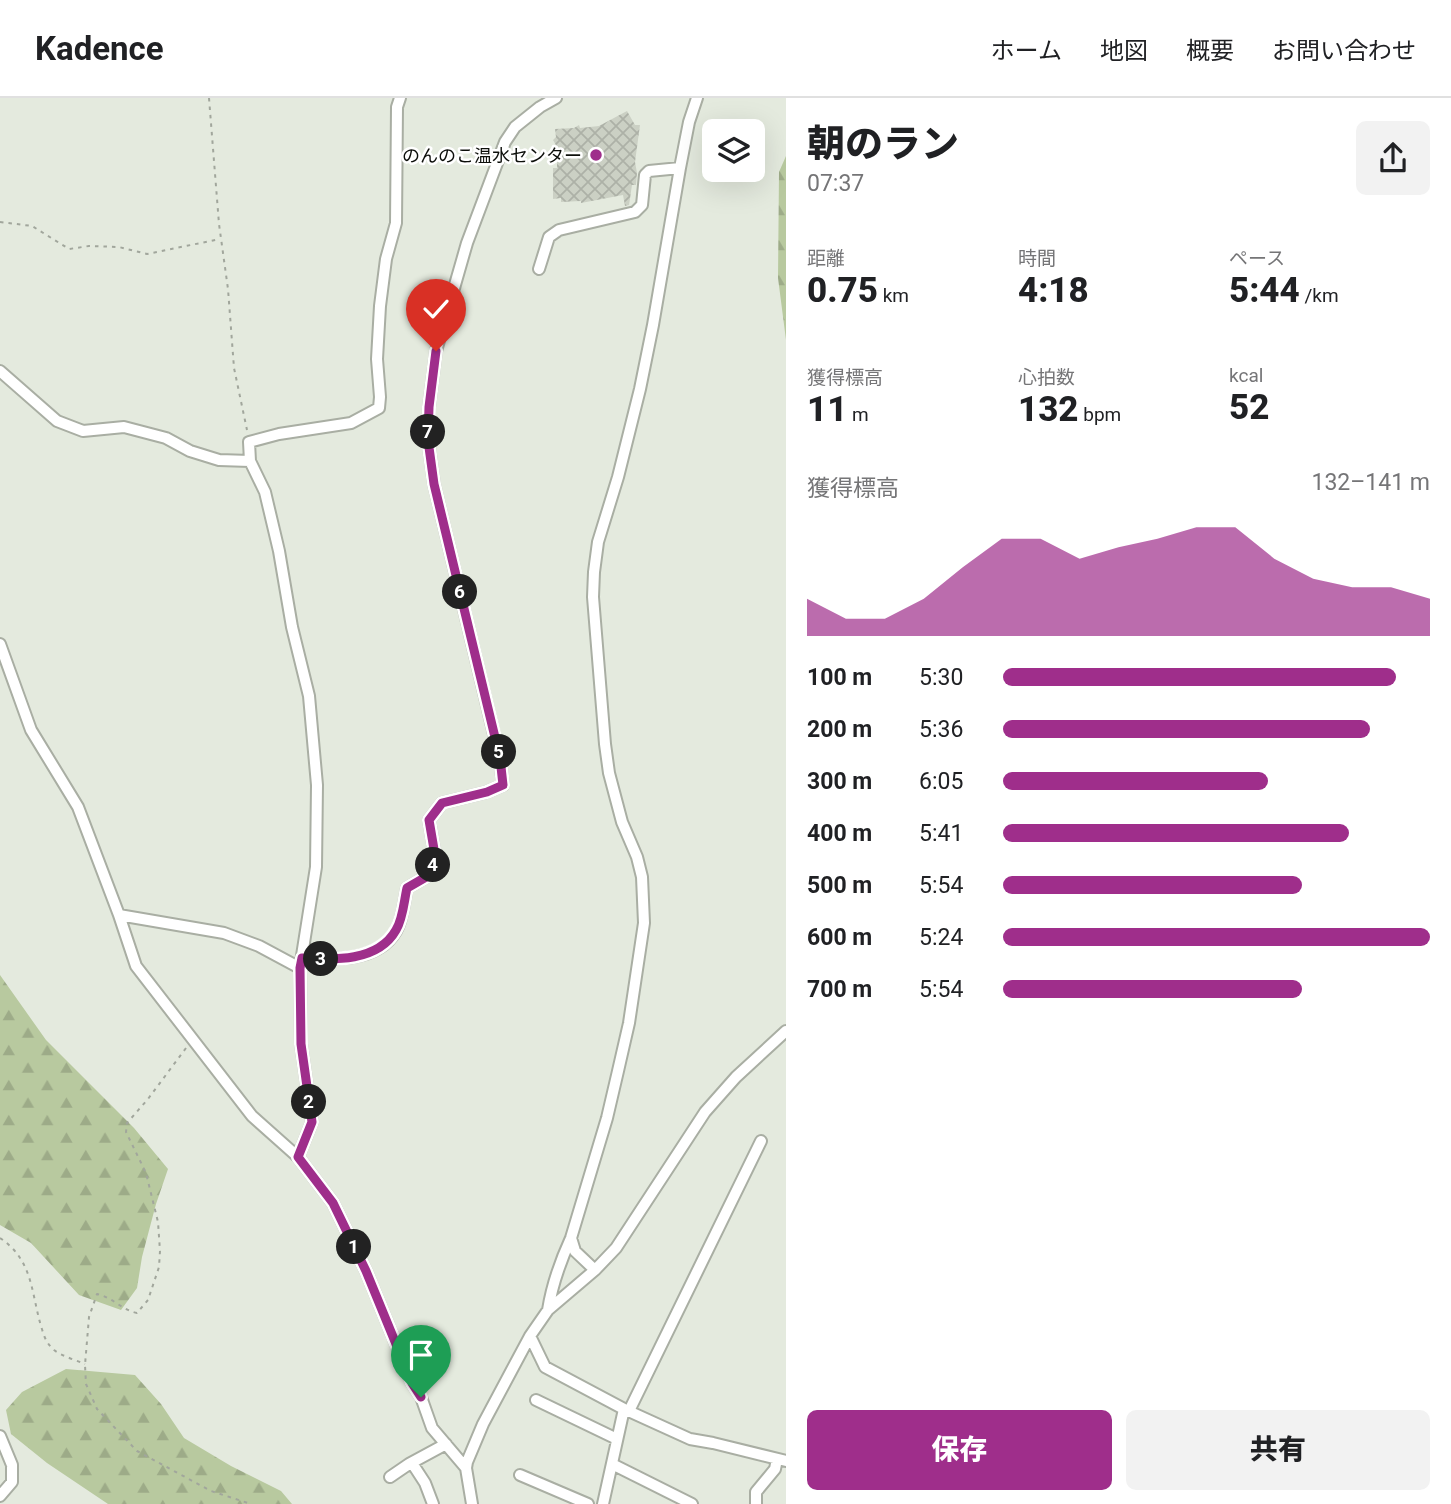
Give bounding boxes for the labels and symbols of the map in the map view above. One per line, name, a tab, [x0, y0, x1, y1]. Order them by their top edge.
place label: のんのこ温水センター	[402, 145, 582, 166]
marker: のんのこ温水センター	[588, 147, 604, 163]
pin	[406, 279, 466, 351]
pin: 7	[410, 414, 446, 450]
pin: 6	[442, 574, 477, 610]
pin: 5	[482, 734, 516, 770]
pin: 4	[416, 848, 450, 882]
pin: 3	[304, 942, 338, 976]
pin: 2	[292, 1084, 326, 1119]
pin: 1	[336, 1230, 372, 1264]
pin	[391, 1325, 451, 1397]

